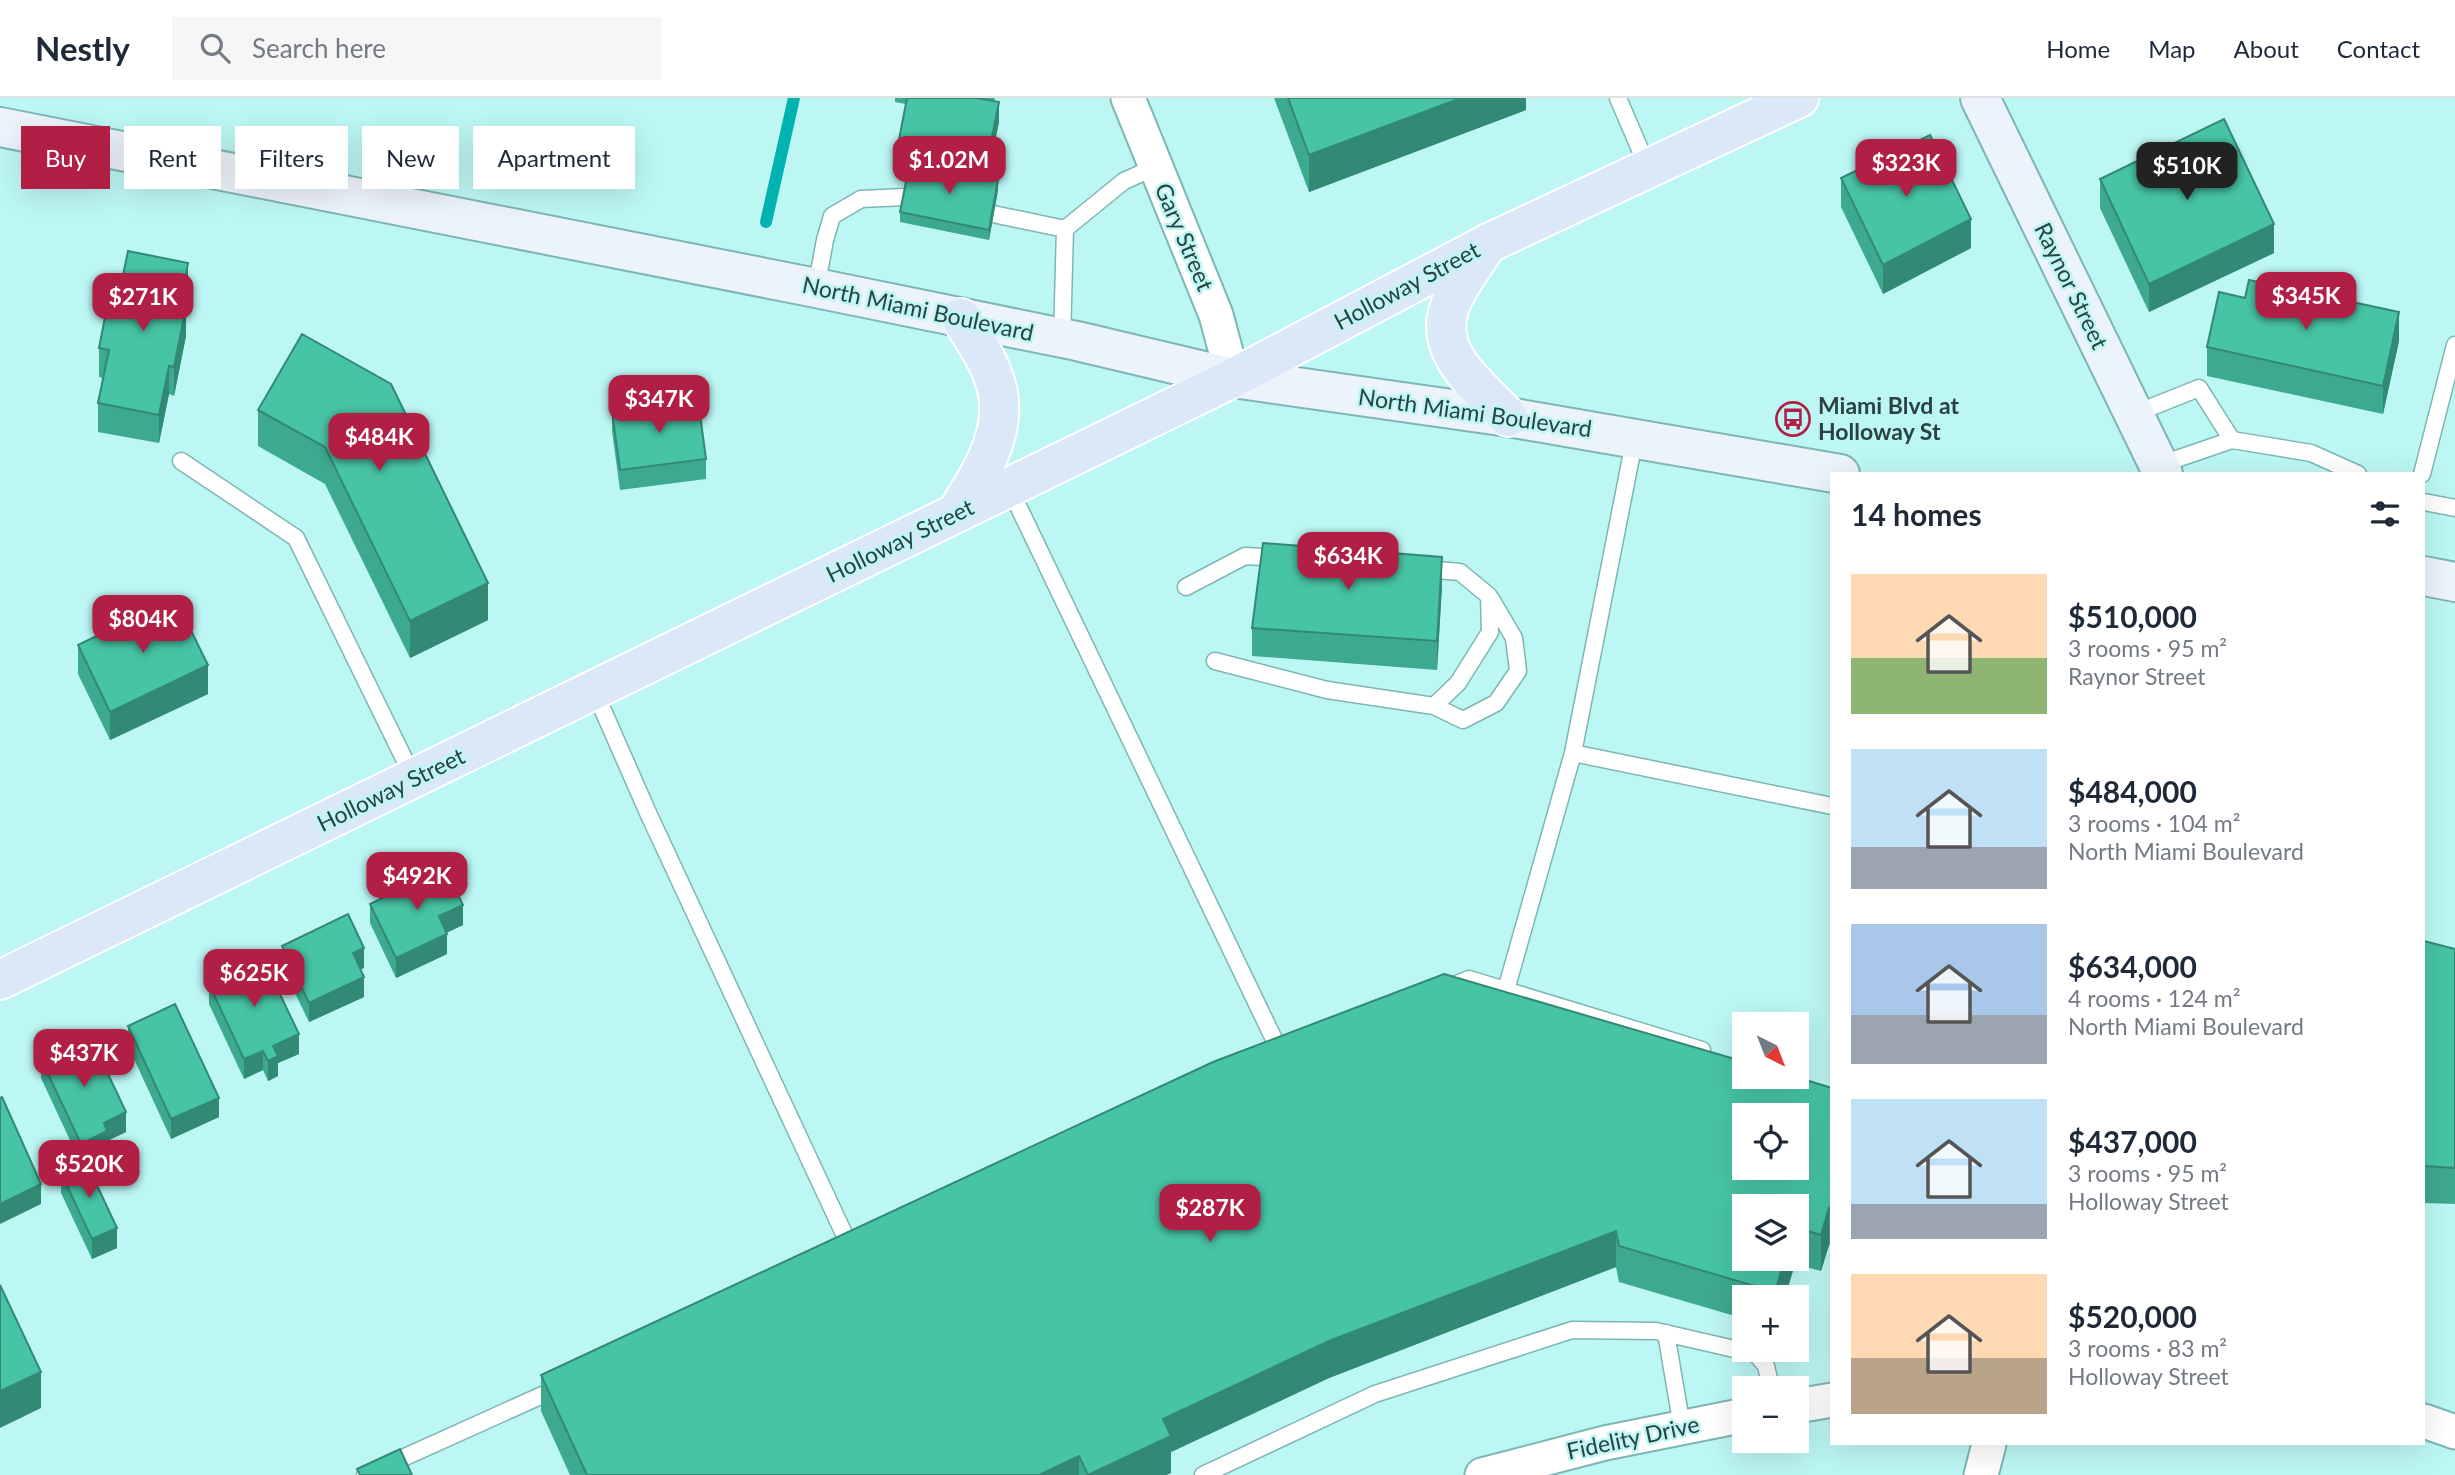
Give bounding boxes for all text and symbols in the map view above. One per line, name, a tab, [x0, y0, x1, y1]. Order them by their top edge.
search box	[172, 17, 662, 80]
text: Nestly	[35, 28, 130, 68]
icon: search	[196, 29, 234, 67]
text: Search here	[252, 32, 386, 64]
text: Home	[2046, 34, 2110, 63]
text: Map	[2148, 34, 2196, 63]
text: About	[2234, 34, 2299, 63]
text: Contact	[2337, 34, 2420, 63]
chip: Buy	[21, 126, 110, 189]
chip: Rent	[124, 126, 221, 189]
chip: Filters	[235, 126, 348, 189]
chip: New	[362, 126, 459, 189]
chip: Apartment	[473, 126, 635, 189]
pin: $1.02M	[892, 136, 1006, 196]
pin: $323K	[1857, 140, 1955, 199]
pin: $510K	[2138, 142, 2236, 202]
text: $1.02M	[909, 145, 989, 173]
text: $323K	[1871, 148, 1941, 176]
text: $510K	[2152, 151, 2222, 179]
street label: Gary Street	[1150, 179, 1220, 295]
street label: Raynor Street	[2029, 218, 2115, 354]
street label: Holloway Street	[1329, 235, 1485, 335]
street label: North Miami Boulevard	[800, 270, 1036, 346]
pin: $345K	[2257, 272, 2355, 332]
pin: $271K	[94, 274, 192, 333]
text: $345K	[2271, 281, 2341, 309]
text: $271K	[108, 282, 178, 310]
pin: $347K	[610, 376, 708, 435]
street label: North Miami Boulevard	[1356, 382, 1594, 442]
text: $347K	[624, 384, 694, 412]
place label: Miami Blvd at Holloway St	[1818, 391, 1959, 445]
bus stop icon: Miami Blvd at Holloway St	[1774, 400, 1812, 438]
pin: $484K	[330, 414, 428, 473]
text: $484K	[344, 422, 414, 450]
street label: Holloway Street	[821, 492, 979, 588]
icon: filters	[2366, 495, 2404, 533]
text: 14 homes	[1851, 496, 1982, 532]
pin: $634K	[1299, 532, 1397, 592]
text: $634K	[1313, 541, 1383, 569]
pin: $804K	[94, 596, 192, 655]
text: $510,000	[2068, 598, 2197, 634]
icon: home	[1907, 602, 1991, 686]
text: $804K	[108, 604, 178, 632]
text: 3 rooms · 95 m²	[2068, 634, 2227, 662]
text: Raynor Street	[2068, 662, 2205, 690]
street label: Holloway Street	[312, 741, 470, 837]
text: $484,000	[2068, 773, 2197, 809]
icon: home	[1907, 777, 1991, 861]
text: 3 rooms · 104 m²	[2068, 809, 2240, 837]
text: North Miami Boulevard	[2068, 837, 2304, 865]
pin: $492K	[368, 852, 466, 912]
text: $492K	[382, 861, 452, 889]
text: $634,000	[2068, 948, 2197, 984]
pin: $625K	[205, 950, 303, 1009]
icon: home	[1907, 952, 1991, 1036]
text: $625K	[219, 958, 289, 986]
text: 4 rooms · 124 m²	[2068, 984, 2240, 1012]
north arrow	[1732, 1012, 1810, 1088]
map controls	[1732, 1012, 1809, 1453]
text: North Miami Boulevard	[2068, 1012, 2304, 1040]
pin: $437K	[35, 1030, 133, 1089]
text: $437K	[49, 1038, 119, 1066]
button: locate	[1732, 1103, 1809, 1180]
text: $437,000	[2068, 1123, 2197, 1159]
icon: home	[1907, 1127, 1991, 1211]
pin: $520K	[40, 1140, 138, 1200]
text: $520K	[54, 1149, 124, 1177]
text: 3 rooms · 95 m²	[2068, 1159, 2227, 1187]
pin: $287K	[1161, 1184, 1259, 1244]
text: Holloway Street	[2068, 1187, 2229, 1215]
text: $287K	[1175, 1193, 1245, 1221]
button: layers	[1732, 1194, 1809, 1271]
button: +	[1732, 1285, 1809, 1362]
text: $520,000	[2068, 1298, 2197, 1334]
icon: home	[1907, 1302, 1991, 1386]
text: 3 rooms · 83 m²	[2068, 1334, 2227, 1362]
text: Holloway Street	[2068, 1362, 2229, 1390]
button: −	[1732, 1376, 1809, 1453]
street label: Fidelity Drive	[1564, 1409, 1702, 1465]

